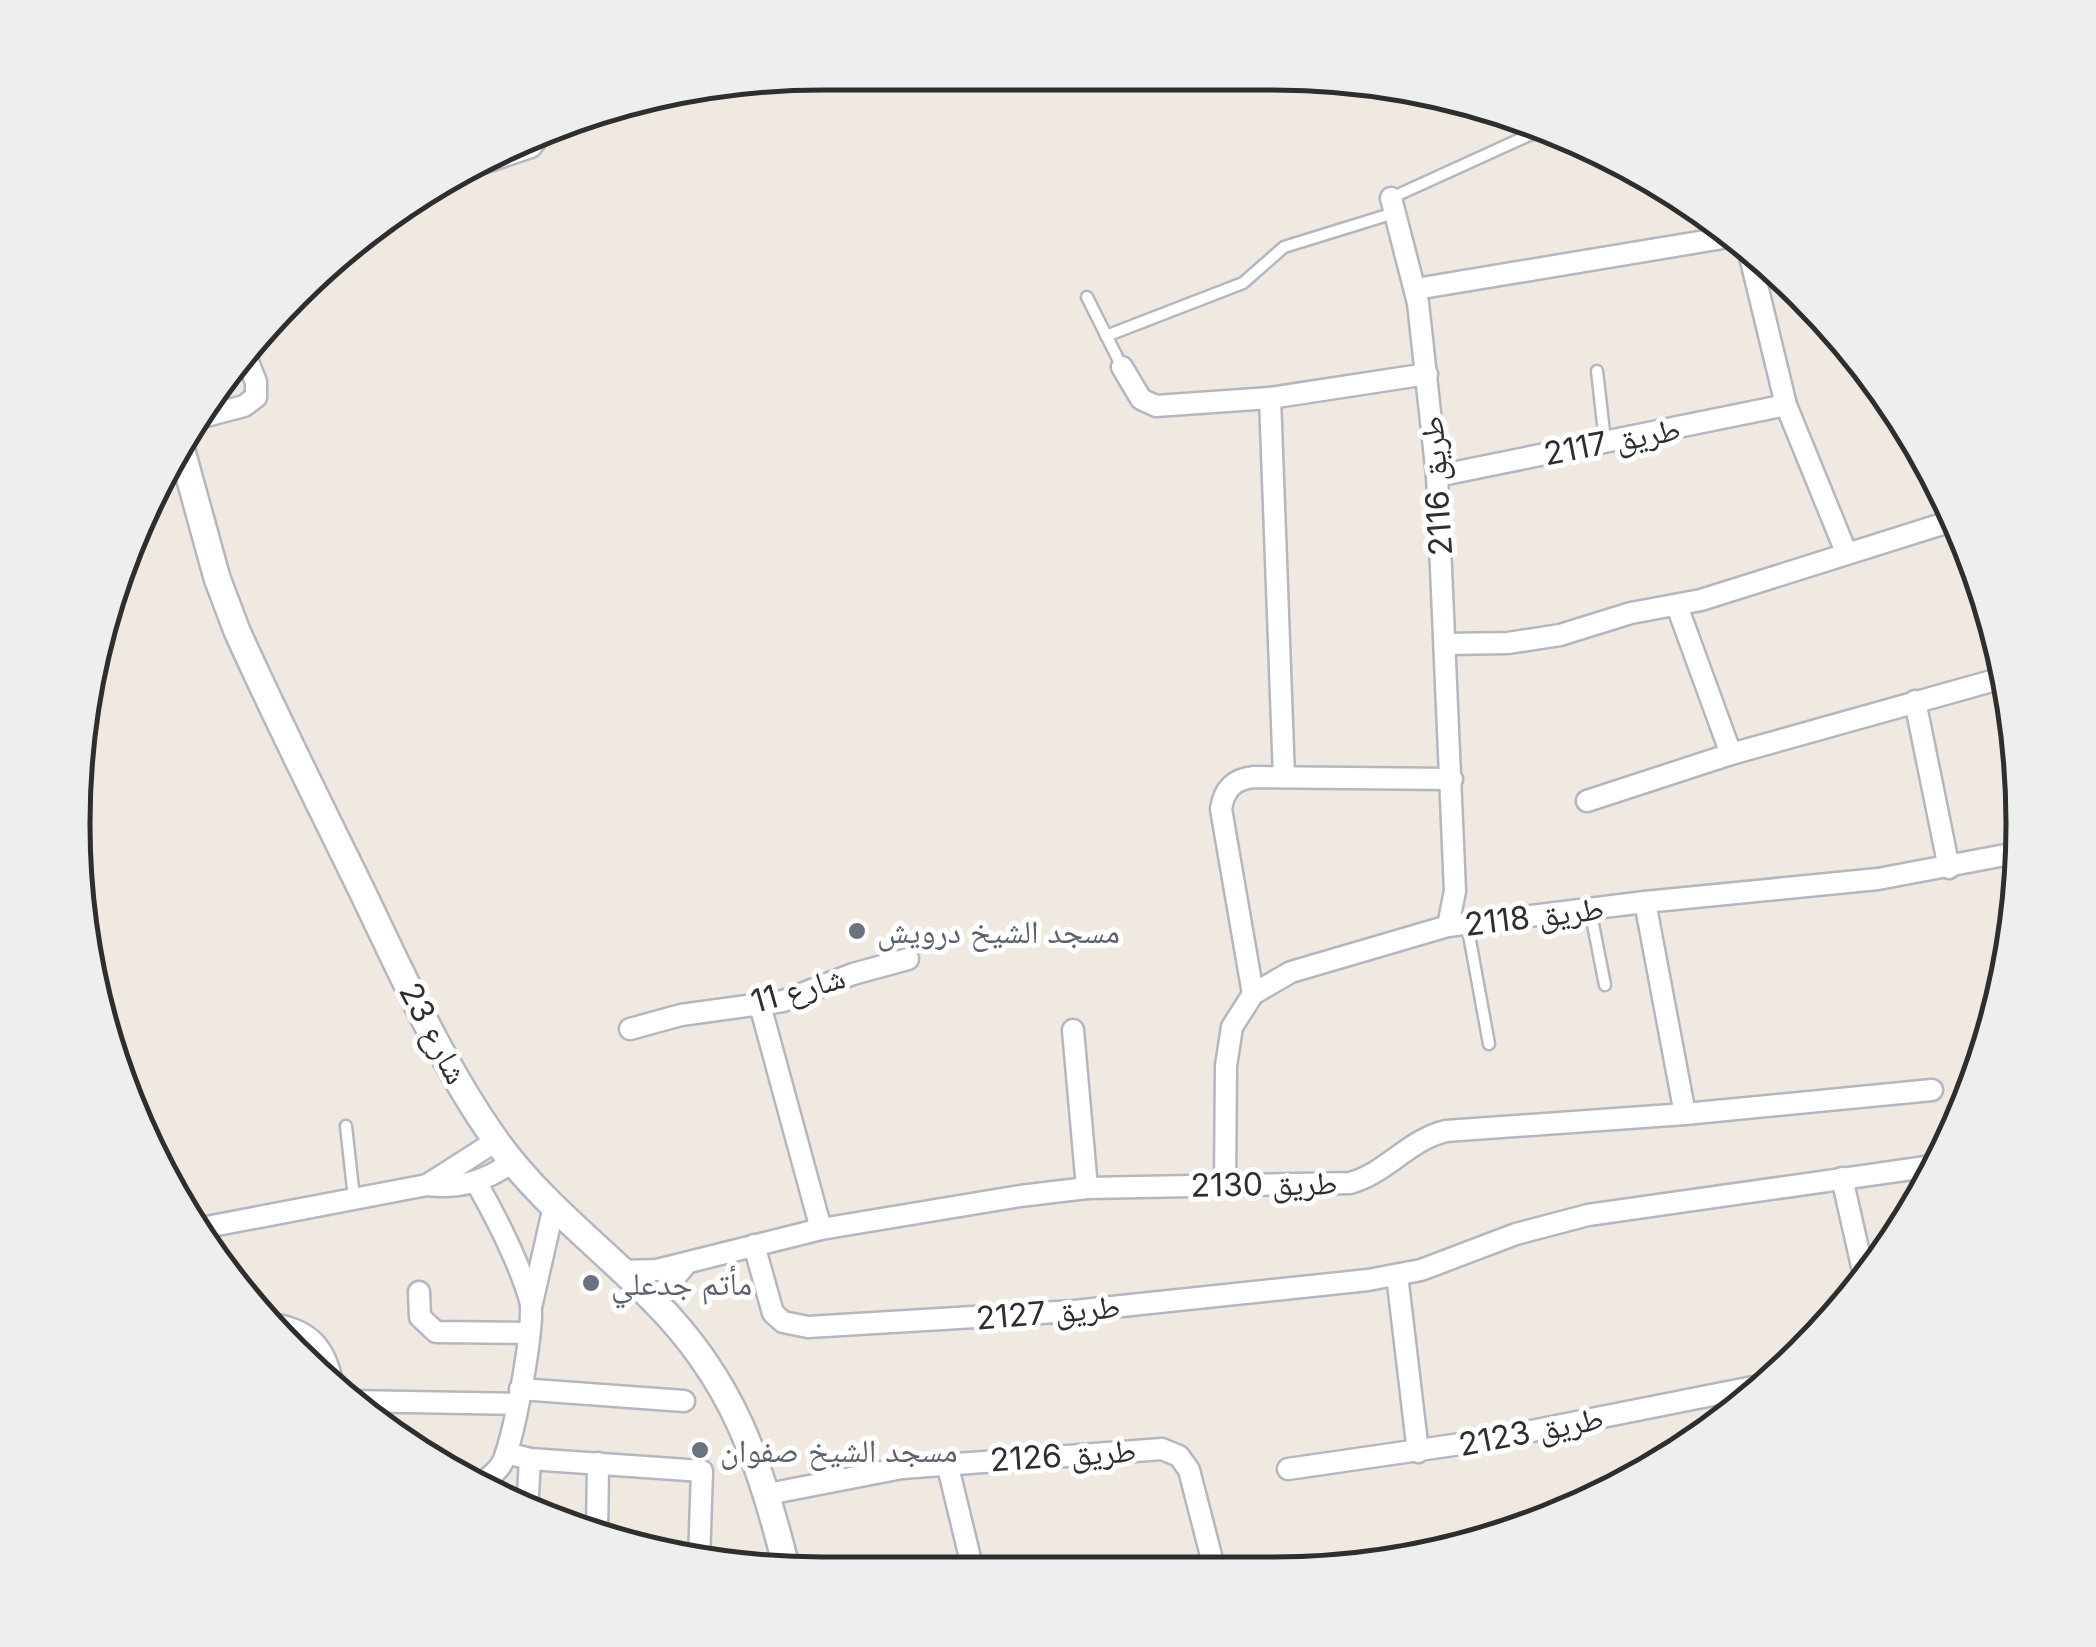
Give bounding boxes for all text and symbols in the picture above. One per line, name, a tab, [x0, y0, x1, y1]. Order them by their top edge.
street label: طريق 2117	[1540, 409, 1684, 474]
street label: طريق 2116	[1412, 415, 1461, 557]
street label: طريق 2118	[1462, 888, 1606, 945]
place label: مسجد الشيخ درويش	[877, 912, 1120, 952]
marker: مسجد الشيخ درويش	[846, 920, 868, 942]
street label: شارع 11	[747, 957, 850, 1022]
street label: شارع 23	[390, 976, 477, 1091]
street label: طريق 2130	[1190, 1163, 1338, 1206]
place label: مأتم جدعلي	[611, 1264, 752, 1309]
marker: مأتم جدعلي	[580, 1272, 602, 1294]
street label: طريق 2127	[974, 1286, 1122, 1339]
street label: طريق 2123	[1455, 1398, 1607, 1465]
street label: طريق 2126	[989, 1430, 1137, 1481]
place label: مسجد الشيخ صفوان	[720, 1431, 958, 1471]
marker: مسجد الشيخ صفوان	[689, 1439, 711, 1461]

